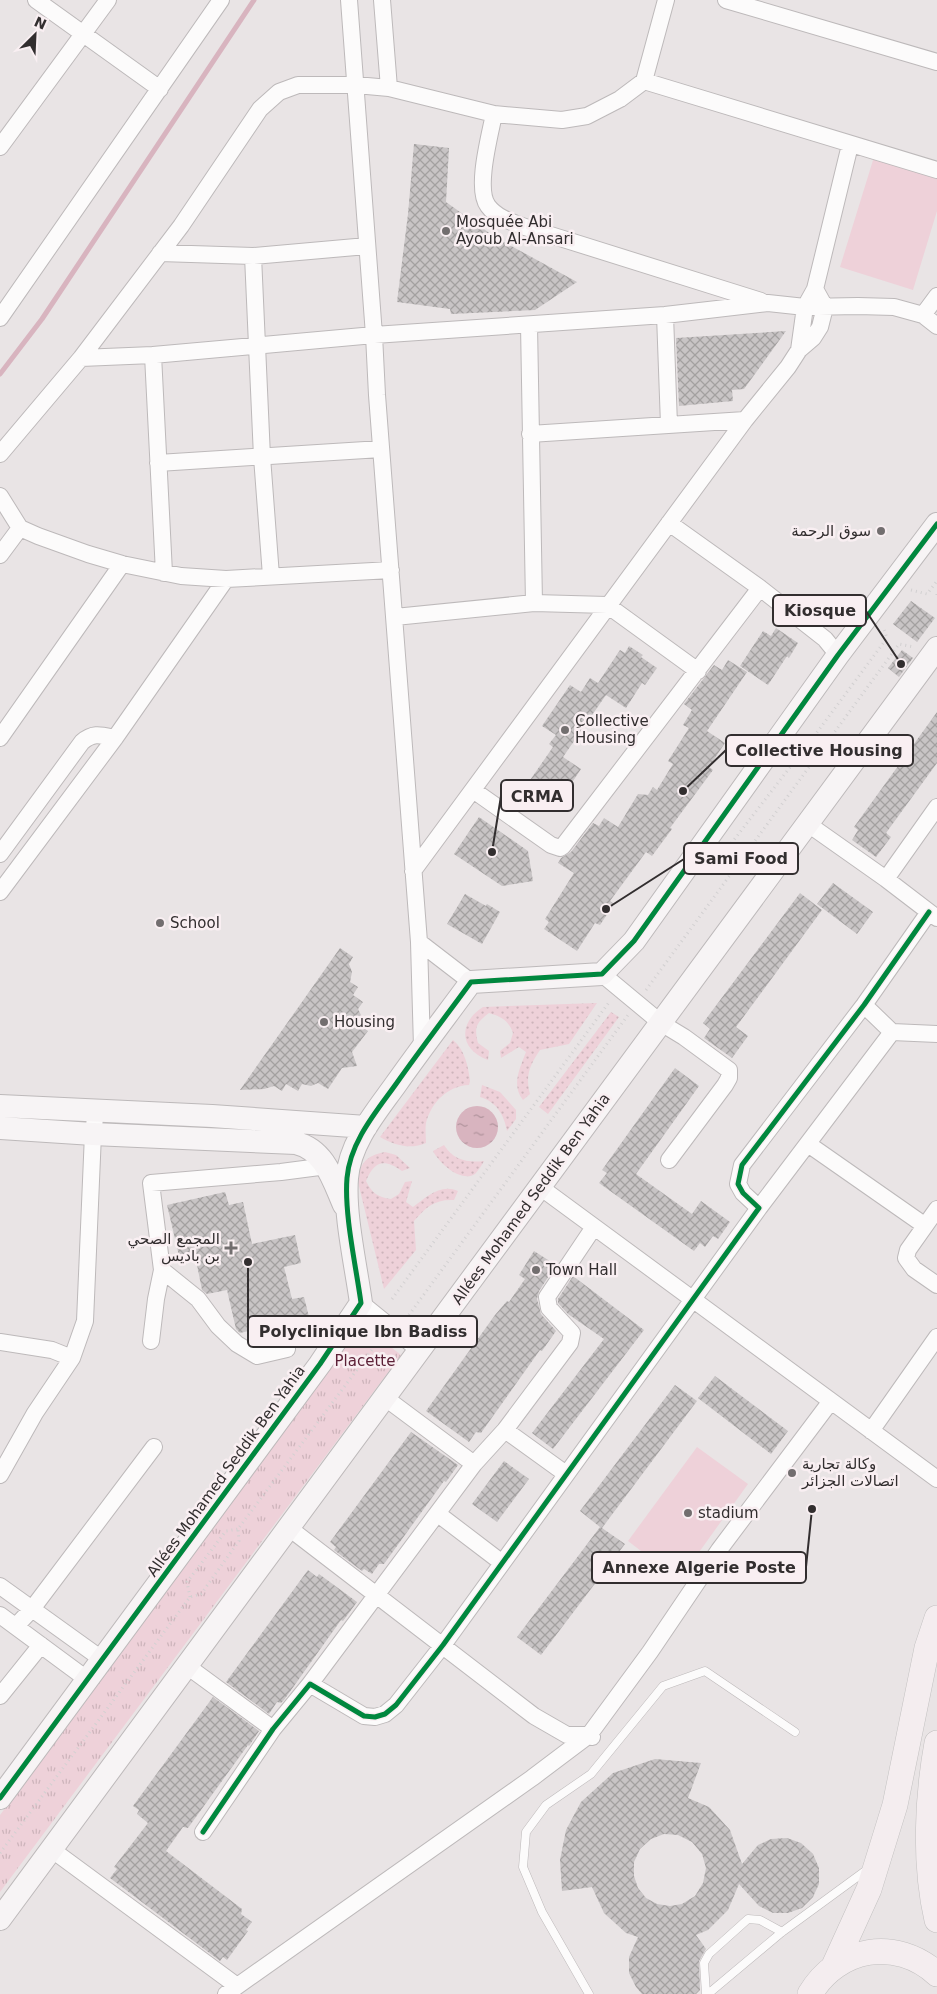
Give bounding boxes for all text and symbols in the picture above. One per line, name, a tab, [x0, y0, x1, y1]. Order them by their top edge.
north arrow	[10, 10, 60, 60]
text: N	[32, 13, 49, 33]
place label: Mosquée Abi Ayoub Al-Ansari	[456, 213, 574, 248]
marker: Mosquée Abi Ayoub Al-Ansari	[440, 225, 452, 237]
place label: سوق الرحمة	[791, 522, 871, 540]
marker: سوق الرحمة	[875, 525, 887, 537]
callout: Kiosque	[773, 595, 866, 626]
text: Kiosque	[784, 601, 856, 620]
place label: ِCollective Housing	[575, 712, 649, 747]
marker: ِCollective Housing	[559, 724, 571, 736]
callout: Collective Housing	[726, 735, 913, 766]
text: Collective Housing	[735, 741, 903, 760]
callout: CRMA	[501, 780, 573, 811]
text: CRMA	[511, 787, 564, 806]
callout: Sami Food	[684, 843, 798, 874]
text: Sami Food	[694, 849, 788, 868]
place label: School	[170, 914, 220, 932]
marker: School	[154, 917, 166, 929]
place label: Housing	[334, 1013, 395, 1031]
marker: Housing	[318, 1016, 330, 1028]
street label: Allées Mohamed Seddik Ben Yahia	[448, 1090, 614, 1308]
place label: المجمع الصحي بن باديس	[128, 1230, 220, 1265]
marker: المجمع الصحي بن باديس	[224, 1241, 238, 1255]
place label: Town Hall	[545, 1261, 617, 1279]
marker: Town Hall	[530, 1264, 542, 1276]
callout: Polyclinique Ibn Badiss	[248, 1316, 477, 1347]
text: Polyclinique Ibn Badiss	[259, 1322, 467, 1341]
park label: Placette	[335, 1352, 395, 1370]
street label: Allées Mohamed Seddik Ben Yahia	[143, 1362, 309, 1580]
place label: وكالة تجارية اتصالات الجزائر	[801, 1455, 899, 1490]
marker: وكالة تجارية اتصالات الجزائر	[786, 1467, 798, 1479]
place label: stadium	[698, 1504, 759, 1522]
marker: stadium	[682, 1507, 694, 1519]
callout: Annexe Algerie Poste	[592, 1552, 806, 1583]
text: Annexe Algerie Poste	[602, 1558, 796, 1577]

